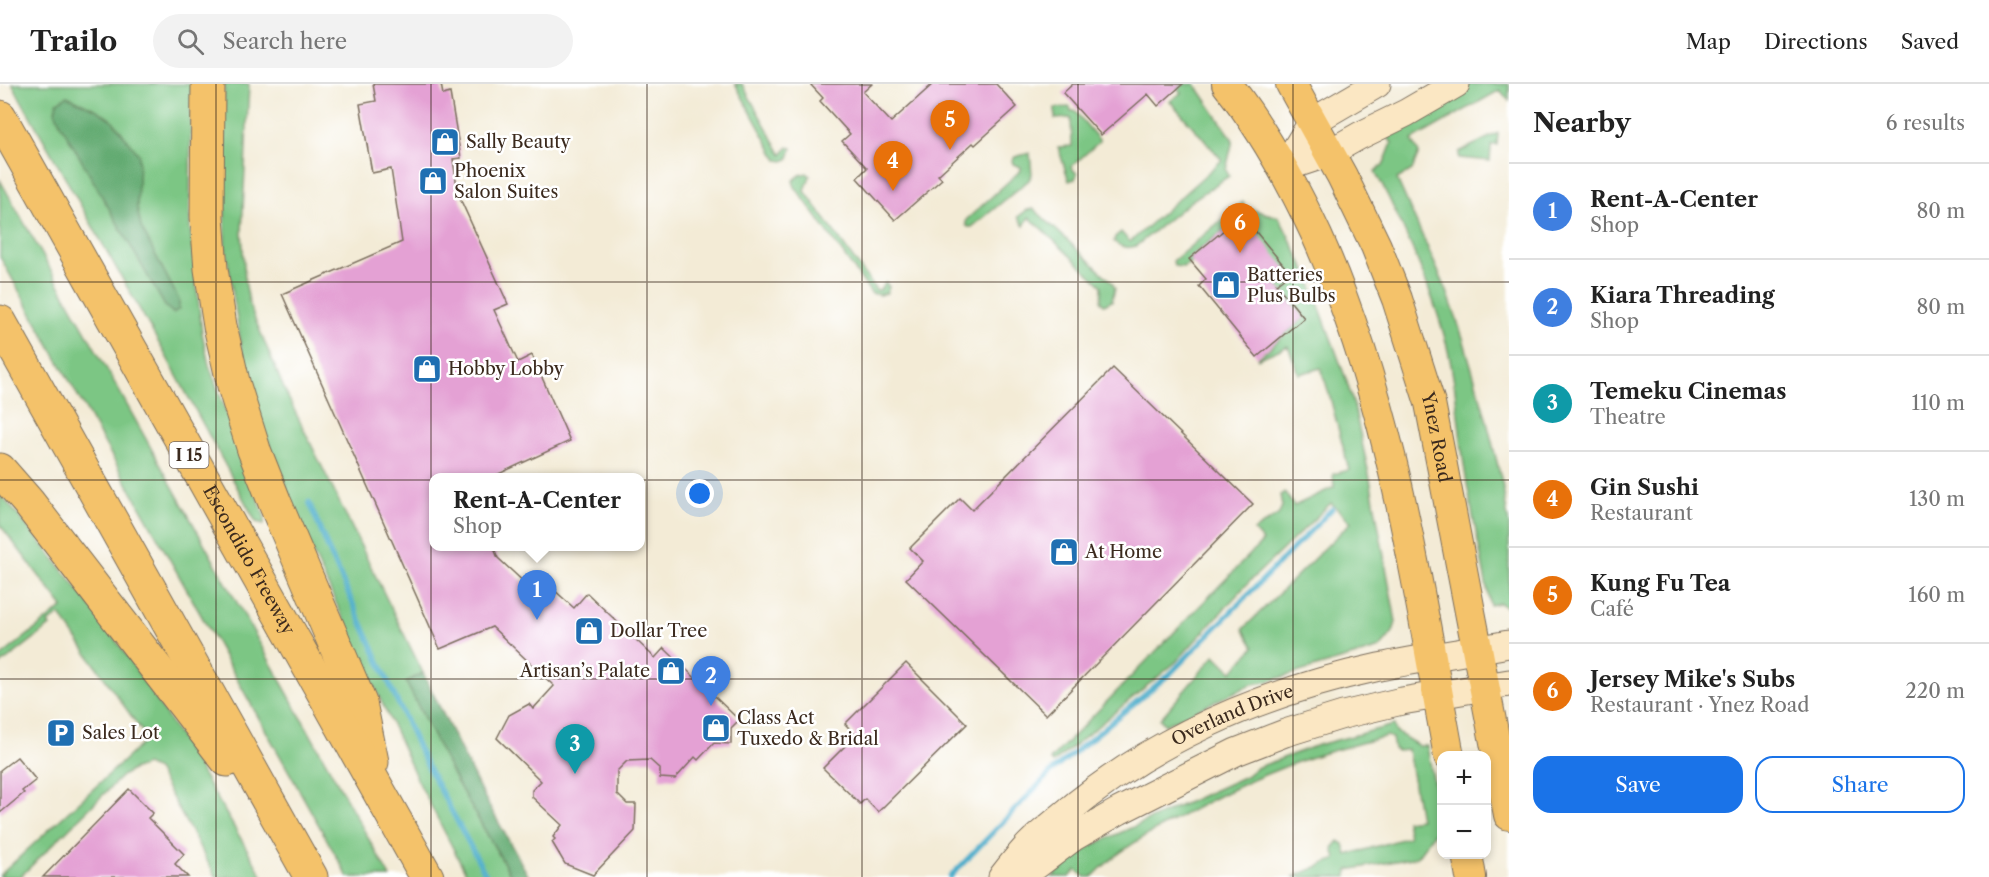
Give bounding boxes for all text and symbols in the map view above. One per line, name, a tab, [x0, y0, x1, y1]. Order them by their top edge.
search box	[153, 14, 573, 68]
text: Trailo	[30, 24, 117, 58]
icon: search	[174, 25, 207, 58]
text: Search here	[222, 28, 347, 55]
text: Map	[1686, 29, 1731, 54]
text: Directions	[1764, 29, 1868, 54]
text: Saved	[1901, 29, 1959, 54]
pin: 5	[930, 100, 970, 150]
text: Nearby	[1533, 107, 1631, 139]
text: 6 results	[1886, 111, 1965, 135]
shop icon: Sally Beauty	[429, 126, 461, 158]
place label: Sally Beauty	[466, 131, 572, 153]
pin: 4	[874, 141, 912, 191]
place label: Phoenix Salon Suites	[454, 160, 558, 203]
shop icon: Phoenix Salon Suites	[417, 165, 449, 197]
text: Rent-A-Center	[1590, 186, 1758, 213]
text: 1	[1548, 199, 1557, 223]
text: 80 m	[1917, 199, 1965, 223]
pin: 6	[1220, 204, 1260, 253]
text: Shop	[1590, 213, 1639, 237]
place label: Batteries Plus Bulbs	[1247, 264, 1336, 307]
shop icon: Batteries Plus Bulbs	[1210, 269, 1242, 301]
text: Kiara Threading	[1590, 282, 1775, 309]
text: 2	[1547, 295, 1558, 319]
text: 80 m	[1917, 295, 1965, 319]
text: Shop	[1590, 309, 1639, 333]
shop icon: Hobby Lobby	[411, 353, 443, 385]
place label: Hobby Lobby	[448, 358, 565, 380]
text: Temeku Cinemas	[1590, 378, 1786, 405]
street label: Ynez Road	[1416, 388, 1456, 484]
text: 3	[1547, 391, 1558, 415]
text: 110 m	[1912, 391, 1965, 415]
text: Theatre	[1590, 405, 1666, 429]
road number: I 15	[170, 442, 208, 468]
popup	[429, 473, 645, 551]
text: Gin Sushi	[1590, 474, 1699, 501]
your location	[685, 479, 714, 508]
street label: Escondido Freeway	[198, 481, 300, 639]
text: Rent-A-Center	[453, 487, 621, 514]
text: 4	[1547, 487, 1558, 511]
text: 130 m	[1909, 487, 1965, 511]
text: Restaurant	[1590, 501, 1693, 525]
text: Shop	[453, 514, 502, 538]
shop icon: At Home	[1048, 536, 1080, 568]
place label: At Home	[1084, 541, 1162, 563]
pin: 1	[518, 570, 556, 620]
text: Kung Fu Tea	[1590, 570, 1731, 597]
text: 5	[1547, 583, 1558, 607]
text: 160 m	[1908, 583, 1965, 607]
text: Café	[1590, 597, 1634, 621]
shop icon: Dollar Tree	[573, 615, 605, 647]
place label: Dollar Tree	[610, 620, 707, 642]
shop icon: Artisan’s Palate	[655, 655, 687, 687]
pin: 2	[692, 656, 730, 706]
place label: Artisan’s Palate	[519, 660, 650, 682]
text: Jersey Mike's Subs	[1590, 666, 1795, 693]
text: 6	[1547, 679, 1558, 703]
text: 220 m	[1905, 679, 1965, 703]
street label: Overland Drive	[1168, 680, 1296, 751]
text: Restaurant · Ynez Road	[1590, 693, 1810, 717]
place label: Class Act Tuxedo & Bridal	[737, 707, 879, 750]
shop icon: Class Act Tuxedo & Bridal	[700, 712, 732, 744]
parking icon: Sales Lot	[45, 717, 77, 749]
place label: Sales Lot	[82, 722, 160, 744]
pin: 3	[556, 724, 594, 774]
map controls	[1437, 751, 1491, 859]
button: +	[1437, 751, 1491, 805]
button: Save	[1533, 756, 1743, 813]
button: Share	[1755, 756, 1965, 813]
button: −	[1437, 805, 1491, 859]

